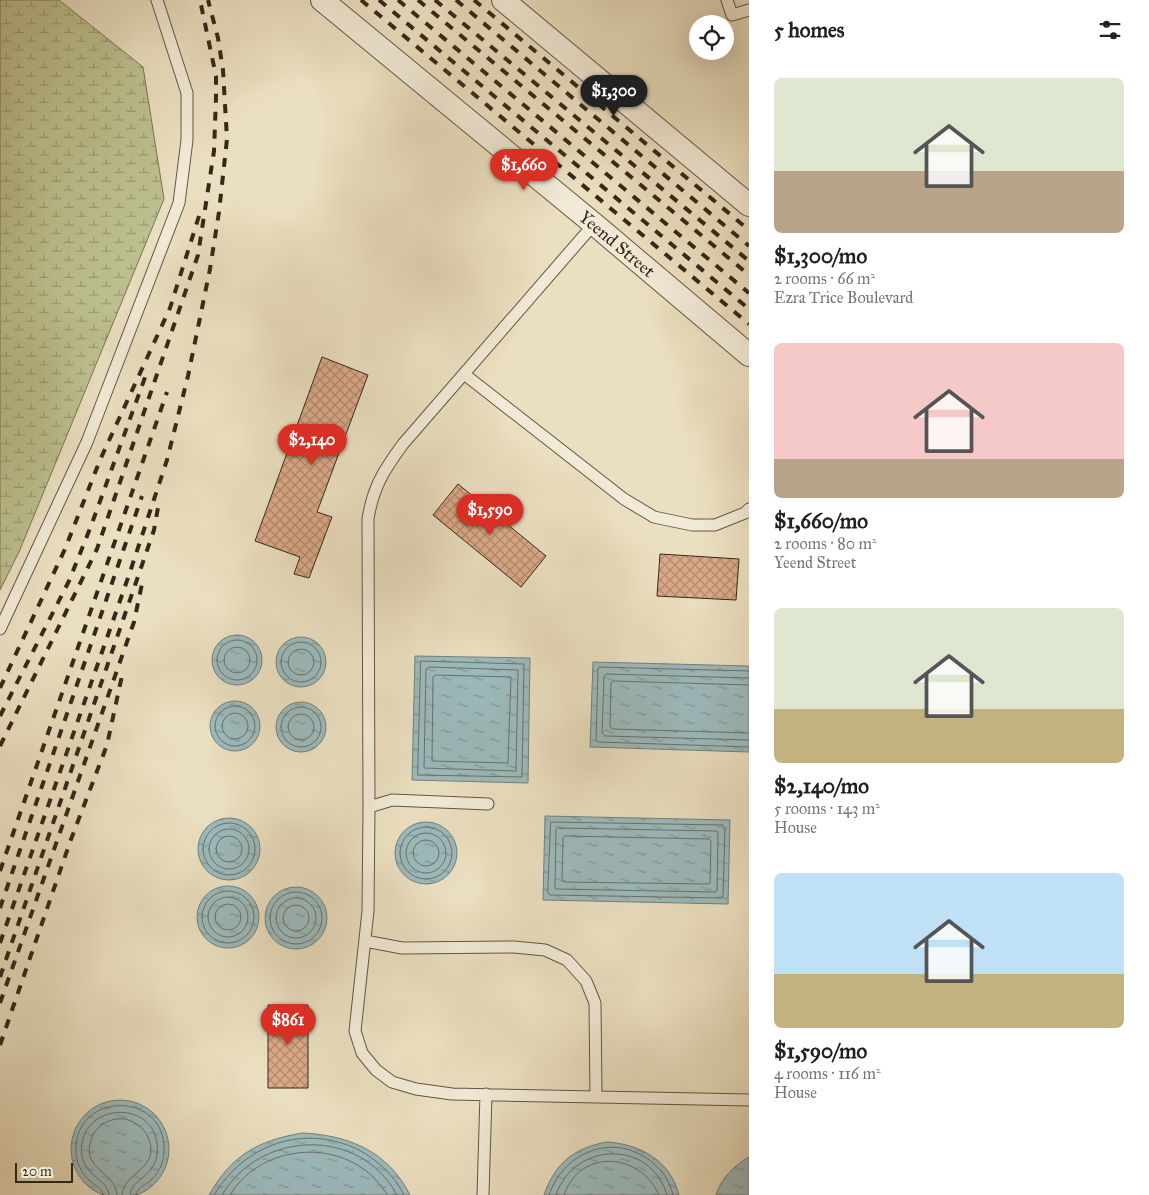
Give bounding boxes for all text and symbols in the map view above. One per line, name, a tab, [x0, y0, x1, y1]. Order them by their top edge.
map controls	[689, 15, 734, 60]
button: locate	[689, 15, 734, 60]
icon: filters	[1096, 16, 1124, 44]
text: 5 homes	[774, 17, 845, 43]
pin: $1,300	[573, 74, 655, 117]
text: $1,300	[591, 81, 637, 100]
icon: home	[904, 111, 994, 201]
pin: $1,660	[483, 148, 565, 191]
text: $1,660	[501, 155, 547, 174]
street label: Yeend Street	[574, 206, 660, 283]
text: $1,300/mo	[774, 243, 867, 269]
text: 2 rooms · 66 m²	[774, 269, 875, 288]
text: Ezra Trice Boulevard	[774, 288, 913, 307]
icon: home	[904, 376, 994, 466]
pin: $2,140	[271, 424, 353, 466]
text: $2,140	[289, 430, 335, 449]
pin: $1,590	[449, 494, 531, 536]
text: $1,590	[467, 500, 513, 519]
text: $1,660/mo	[774, 508, 868, 534]
text: 2 rooms · 80 m²	[774, 534, 877, 553]
text: Yeend Street	[774, 553, 856, 572]
icon: home	[904, 641, 994, 731]
text: $2,140/mo	[774, 773, 869, 799]
text: 5 rooms · 143 m²	[774, 799, 880, 818]
text: House	[774, 818, 817, 837]
icon: home	[904, 906, 994, 996]
pin: $861	[258, 1004, 318, 1046]
text: $861	[272, 1010, 304, 1029]
text: $1,590/mo	[774, 1038, 867, 1064]
text: 4 rooms · 116 m²	[774, 1064, 881, 1083]
text: House	[774, 1083, 817, 1102]
scale bar	[15, 1160, 72, 1183]
text: 20 m	[22, 1163, 52, 1180]

